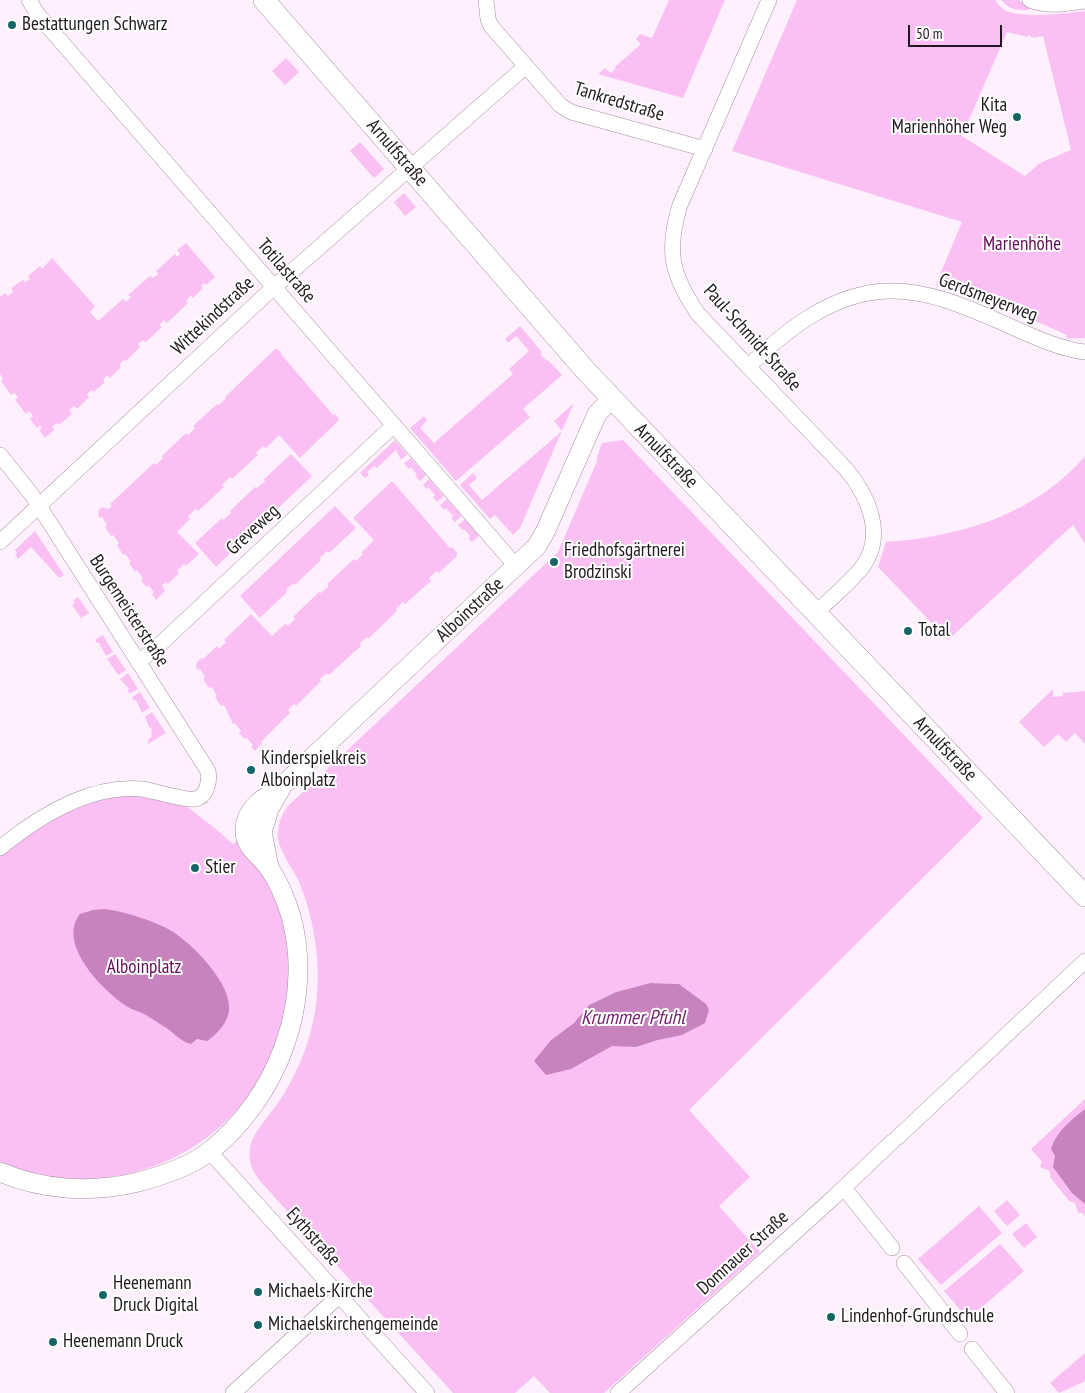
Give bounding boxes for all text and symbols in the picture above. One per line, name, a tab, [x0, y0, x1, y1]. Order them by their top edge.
place label: Bestattungen Schwarz	[22, 14, 168, 36]
scale bar	[910, 15, 1004, 47]
marker: Bestattungen Schwarz	[6, 19, 18, 31]
text: 50 m	[916, 24, 942, 43]
street label: Tankredstraße	[571, 77, 667, 127]
place label: Kita Marienhöher Weg	[892, 95, 1007, 139]
marker: Kita Marienhöher Weg	[1011, 111, 1023, 123]
street label: Arnulfstraße	[362, 115, 432, 191]
street label: Totilastraße	[252, 234, 320, 308]
park label: Marienhöhe	[983, 234, 1061, 256]
street label: Gerdsmeyerweg	[935, 269, 1041, 327]
street label: Wittekindstraße	[167, 272, 259, 360]
street label: Paul-Schmidt-Straße	[698, 280, 806, 396]
street label: Arnulfstraße	[629, 419, 703, 493]
street label: Greveweg	[222, 500, 284, 560]
place label: Friedhofsgärtnerei Brodzinski	[564, 540, 685, 584]
street label: Burgemeisterstraße	[84, 551, 174, 671]
marker: Friedhofsgärtnerei Brodzinski	[548, 556, 560, 568]
street label: Alboinstraße	[432, 573, 508, 647]
place label: Total	[918, 620, 950, 642]
marker: Total	[902, 625, 914, 637]
street label: Arnulfstraße	[908, 712, 982, 786]
place label: Kinderspielkreis Alboinplatz	[261, 748, 366, 792]
marker: Kinderspielkreis Alboinplatz	[245, 764, 257, 776]
place label: Stier	[205, 857, 236, 879]
marker: Stier	[189, 862, 201, 874]
park label: Alboinplatz	[107, 957, 181, 979]
water label: Krummer Pfuhl	[581, 1006, 685, 1030]
street label: Eythstraße	[281, 1203, 345, 1271]
street label: Domnauer Straße	[693, 1206, 793, 1300]
place label: Heenemann Druck Digital	[113, 1273, 198, 1317]
place label: Michaels-Kirche	[268, 1281, 373, 1303]
marker: Michaels-Kirche	[252, 1286, 264, 1298]
marker: Heenemann Druck Digital	[97, 1289, 109, 1301]
place label: Lindenhof-Grundschule	[841, 1306, 994, 1328]
marker: Lindenhof-Grundschule	[825, 1311, 837, 1323]
place label: Michaelskirchengemeinde	[268, 1314, 438, 1336]
marker: Michaelskirchengemeinde	[252, 1319, 264, 1331]
place label: Heenemann Druck	[63, 1331, 183, 1353]
marker: Heenemann Druck	[47, 1336, 59, 1348]

